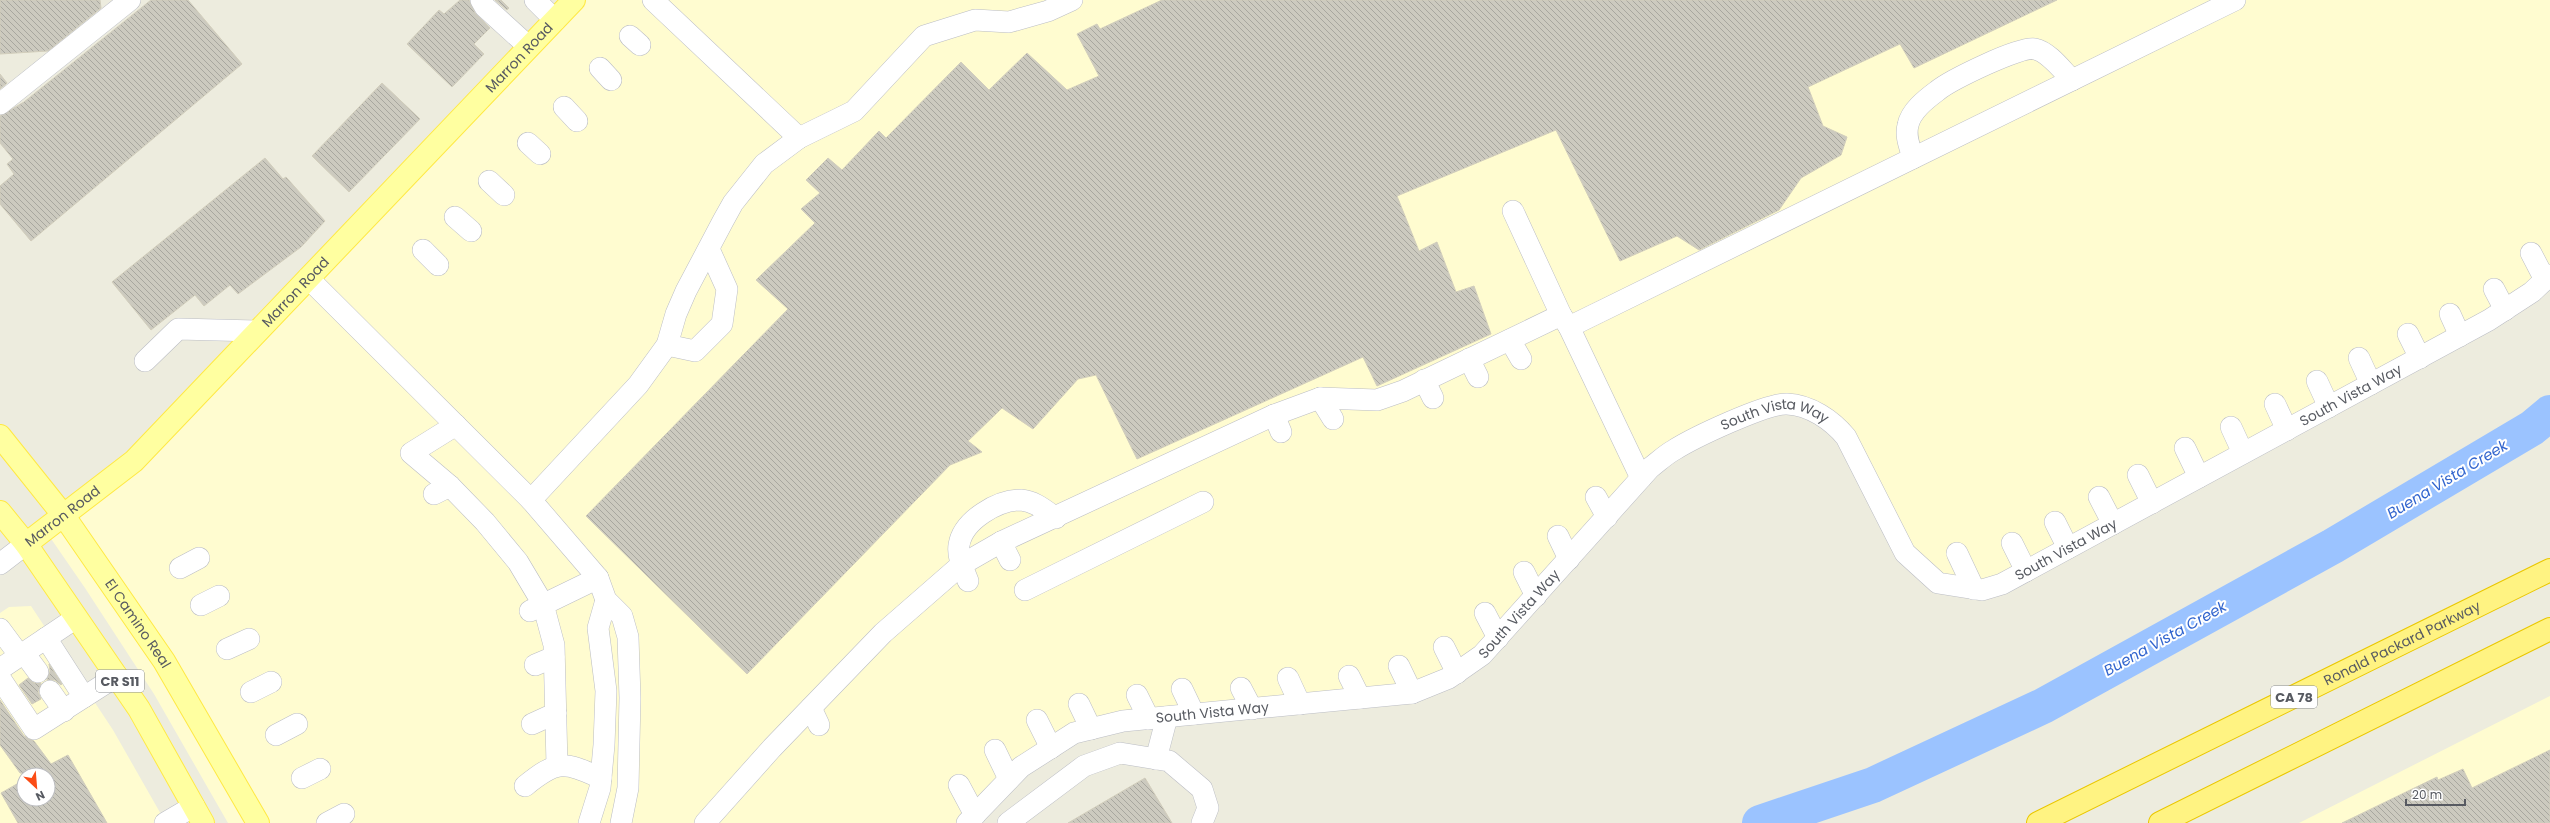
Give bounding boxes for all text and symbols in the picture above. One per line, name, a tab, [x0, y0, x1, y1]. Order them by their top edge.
street label: Marron Road	[481, 18, 557, 97]
street label: Marron Road	[257, 252, 334, 331]
street label: South Vista Way	[2296, 359, 2405, 431]
street label: South Vista Way	[1717, 394, 1833, 435]
water label: Buena Vista Creek	[2383, 434, 2512, 523]
street label: Marron Road	[21, 481, 104, 551]
street label: South Vista Way	[2011, 514, 2121, 585]
street label: South Vista Way	[1474, 565, 1564, 663]
street label: El Camino Real	[100, 575, 176, 672]
water label: Buena Vista Creek	[2100, 595, 2231, 681]
street label: Ronald Packard Parkway	[2320, 596, 2484, 690]
road number: CR S11	[96, 670, 144, 692]
road number: CA 78	[2271, 686, 2317, 708]
street label: South Vista Way	[1155, 697, 1270, 728]
north arrow	[16, 767, 56, 807]
scale bar	[2406, 781, 2465, 807]
text: 20 m	[2412, 786, 2442, 803]
text: N	[33, 787, 48, 805]

